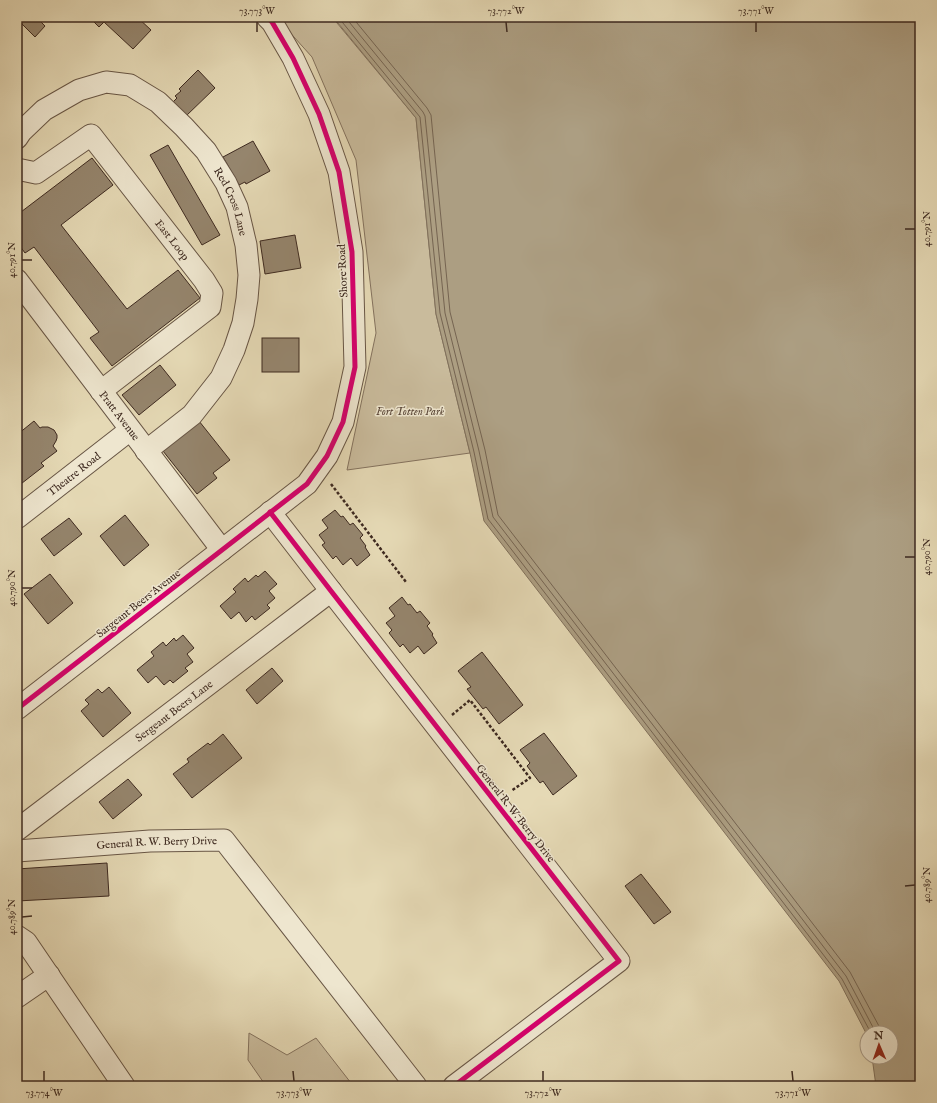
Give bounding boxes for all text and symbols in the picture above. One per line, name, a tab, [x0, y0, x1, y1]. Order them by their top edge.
text: 73.773°W	[239, 5, 275, 18]
text: 73.772°W	[488, 5, 525, 18]
text: 73.771°W	[738, 5, 774, 18]
street label: Red Cross Lane	[210, 165, 250, 237]
text: 40.791°N	[921, 211, 934, 247]
street label: East Loop	[151, 217, 192, 264]
text: 40.791°N	[6, 242, 19, 278]
street label: Shore Road	[335, 244, 351, 298]
street label: Pratt Avenue	[96, 388, 142, 444]
park label: Fort Totten Park	[376, 405, 445, 419]
street label: Theatre Road	[45, 449, 104, 500]
text: 40.790°N	[921, 538, 934, 576]
street label: Sargeant Beers Avenue	[94, 566, 184, 641]
text: 40.790°N	[6, 569, 19, 607]
street label: Sergeant Beers Lane	[133, 677, 216, 745]
street label: General R. W. Berry Drive	[473, 762, 558, 865]
street label: General R. W. Berry Drive	[96, 834, 217, 853]
text: 40.789°N	[921, 867, 934, 903]
text: 40.789°N	[6, 899, 19, 935]
north arrow	[859, 1025, 899, 1065]
text: N	[873, 1029, 884, 1043]
text: 73.774°W	[26, 1087, 63, 1100]
text: 73.773°W	[276, 1087, 312, 1100]
text: 73.772°W	[525, 1087, 562, 1100]
text: 73.771°W	[775, 1087, 811, 1100]

